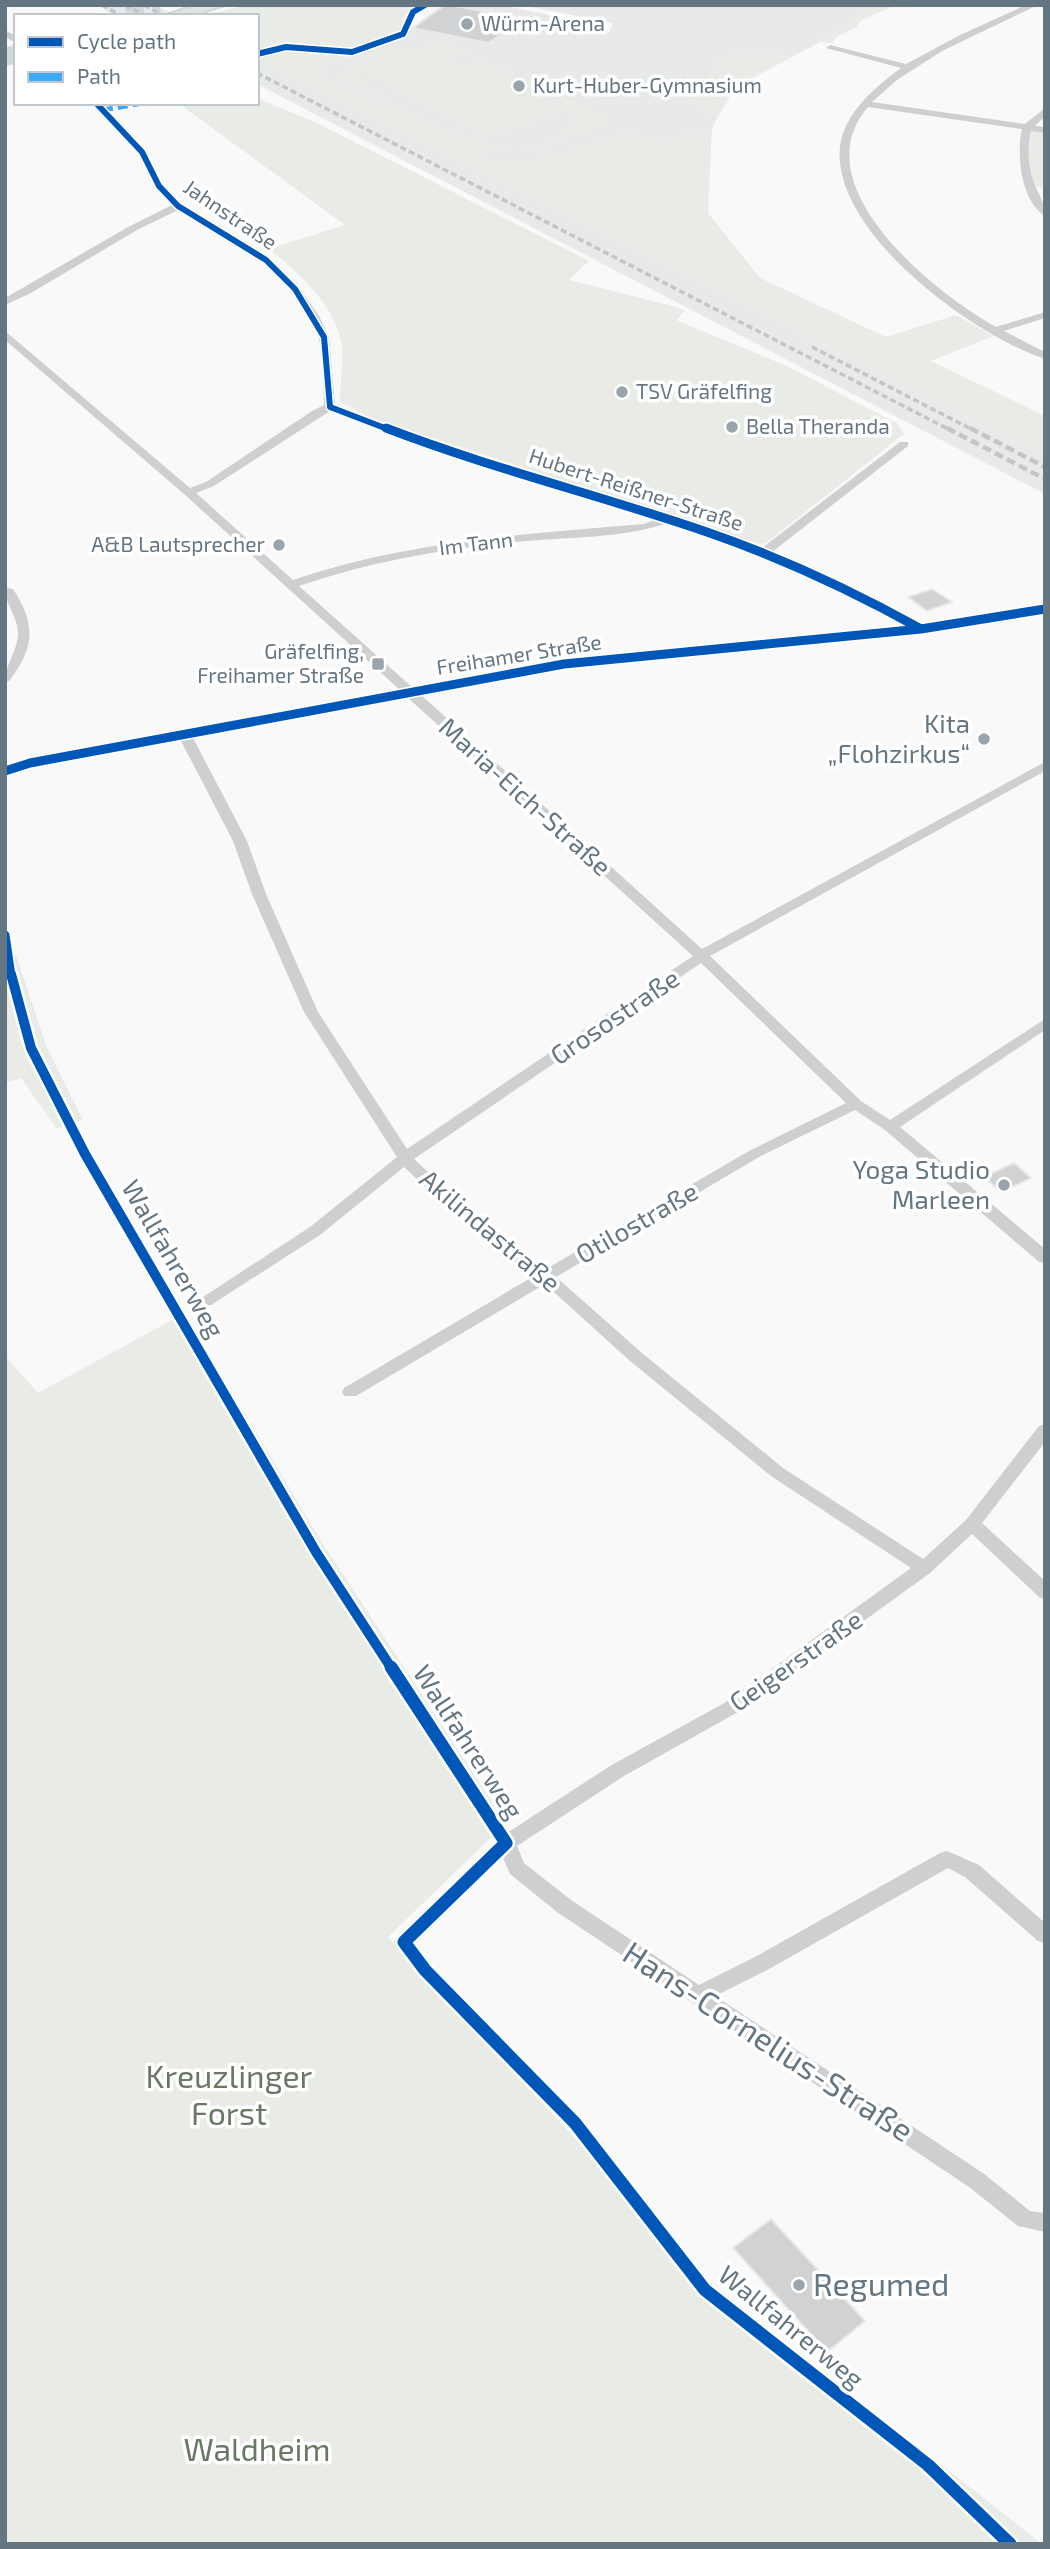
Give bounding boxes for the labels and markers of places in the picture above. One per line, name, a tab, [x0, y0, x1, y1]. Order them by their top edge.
place label: Würm-Arena	[481, 10, 605, 35]
marker: Würm-Arena	[459, 16, 475, 32]
place label: Kurt-Huber-Gymnasium	[533, 72, 762, 97]
marker: Kurt-Huber-Gymnasium	[511, 78, 527, 94]
place label: TSV Gräfelfing	[636, 378, 772, 403]
marker: TSV Gräfelfing	[614, 384, 630, 400]
place label: Bella Theranda	[746, 413, 890, 438]
marker: Bella Theranda	[724, 419, 740, 435]
place label: A&B Lautsprecher	[91, 531, 266, 556]
marker: A&B Lautsprecher	[271, 537, 287, 553]
place label: Gräfelfing, Freihamer Straße	[197, 638, 364, 687]
marker: Gräfelfing, Freihamer Straße	[370, 656, 386, 672]
place label: Kita „Flohzirkus“	[827, 707, 970, 768]
marker: Kita „Flohzirkus“	[976, 731, 992, 747]
place label: Yoga Studio Marleen	[852, 1153, 990, 1214]
marker: Yoga Studio Marleen	[996, 1177, 1012, 1193]
place label: Regumed	[813, 2264, 949, 2302]
marker: Regumed	[791, 2277, 807, 2293]

